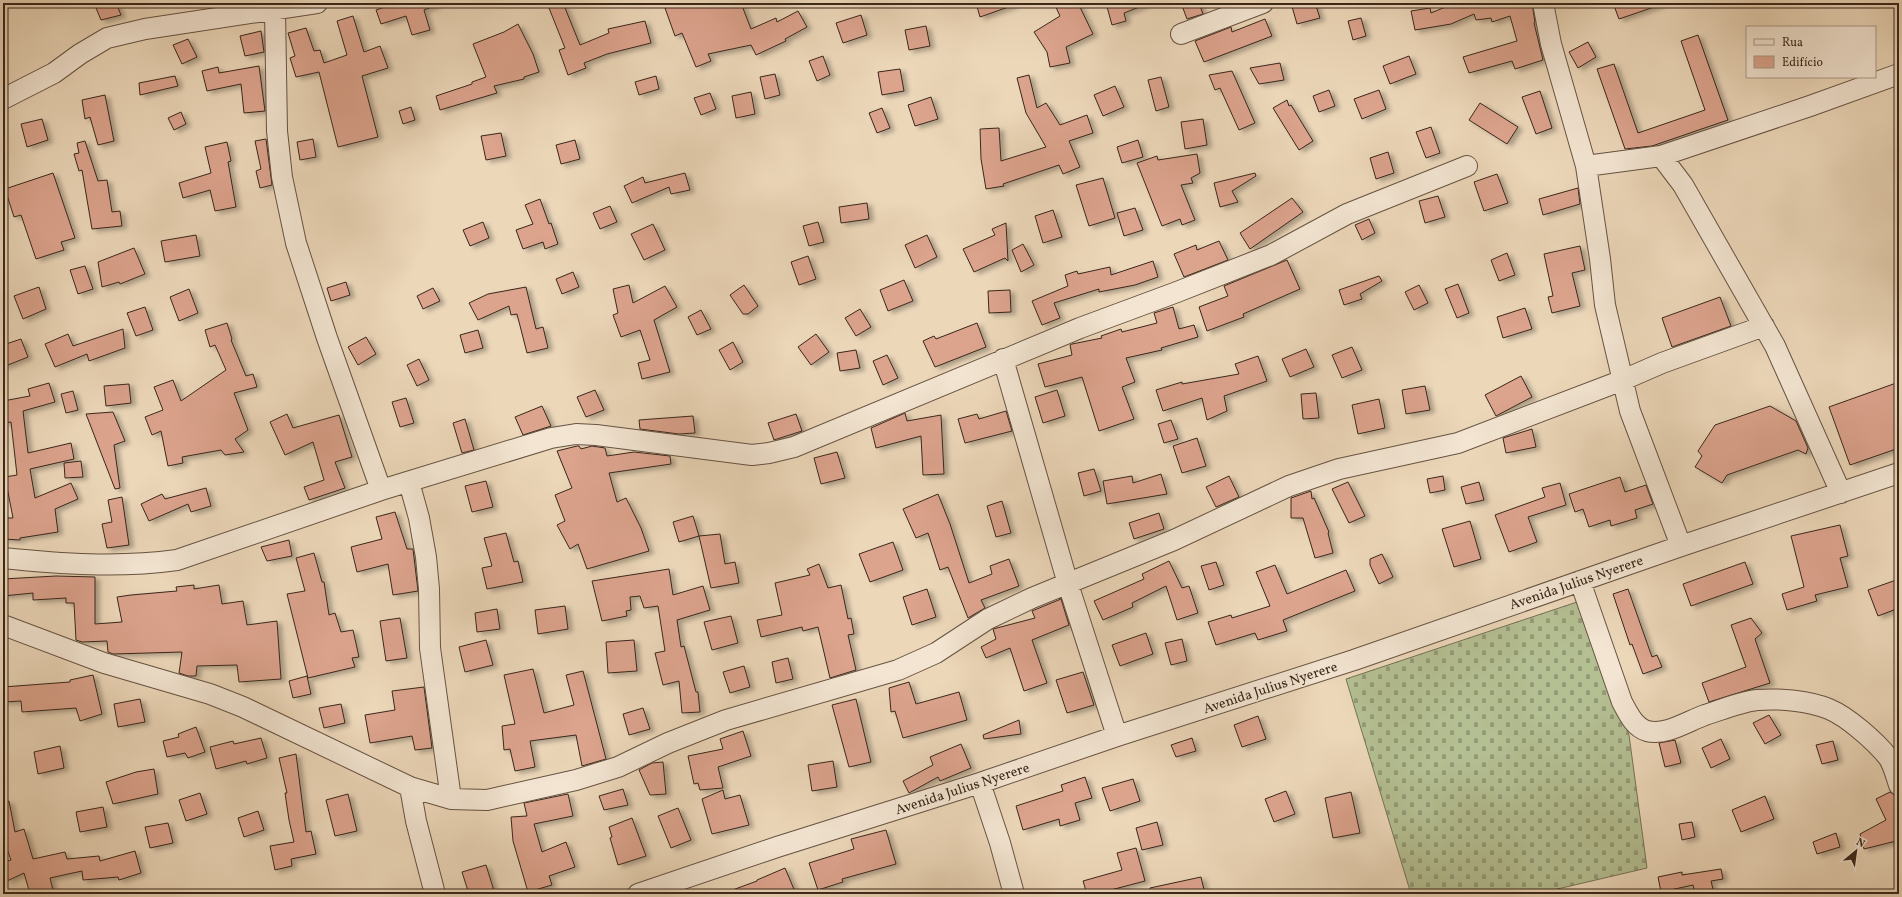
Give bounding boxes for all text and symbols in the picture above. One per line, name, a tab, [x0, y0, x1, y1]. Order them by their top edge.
legend	[1746, 26, 1876, 78]
text: Rua	[1782, 35, 1803, 51]
text: Edifício	[1782, 55, 1823, 71]
street label: Avenida Julius Nyerere	[1507, 551, 1646, 615]
street label: Avenida Julius Nyerere	[1201, 658, 1340, 719]
street label: Avenida Julius Nyerere	[893, 759, 1032, 820]
north arrow	[1836, 831, 1876, 871]
text: N	[1853, 835, 1867, 852]

